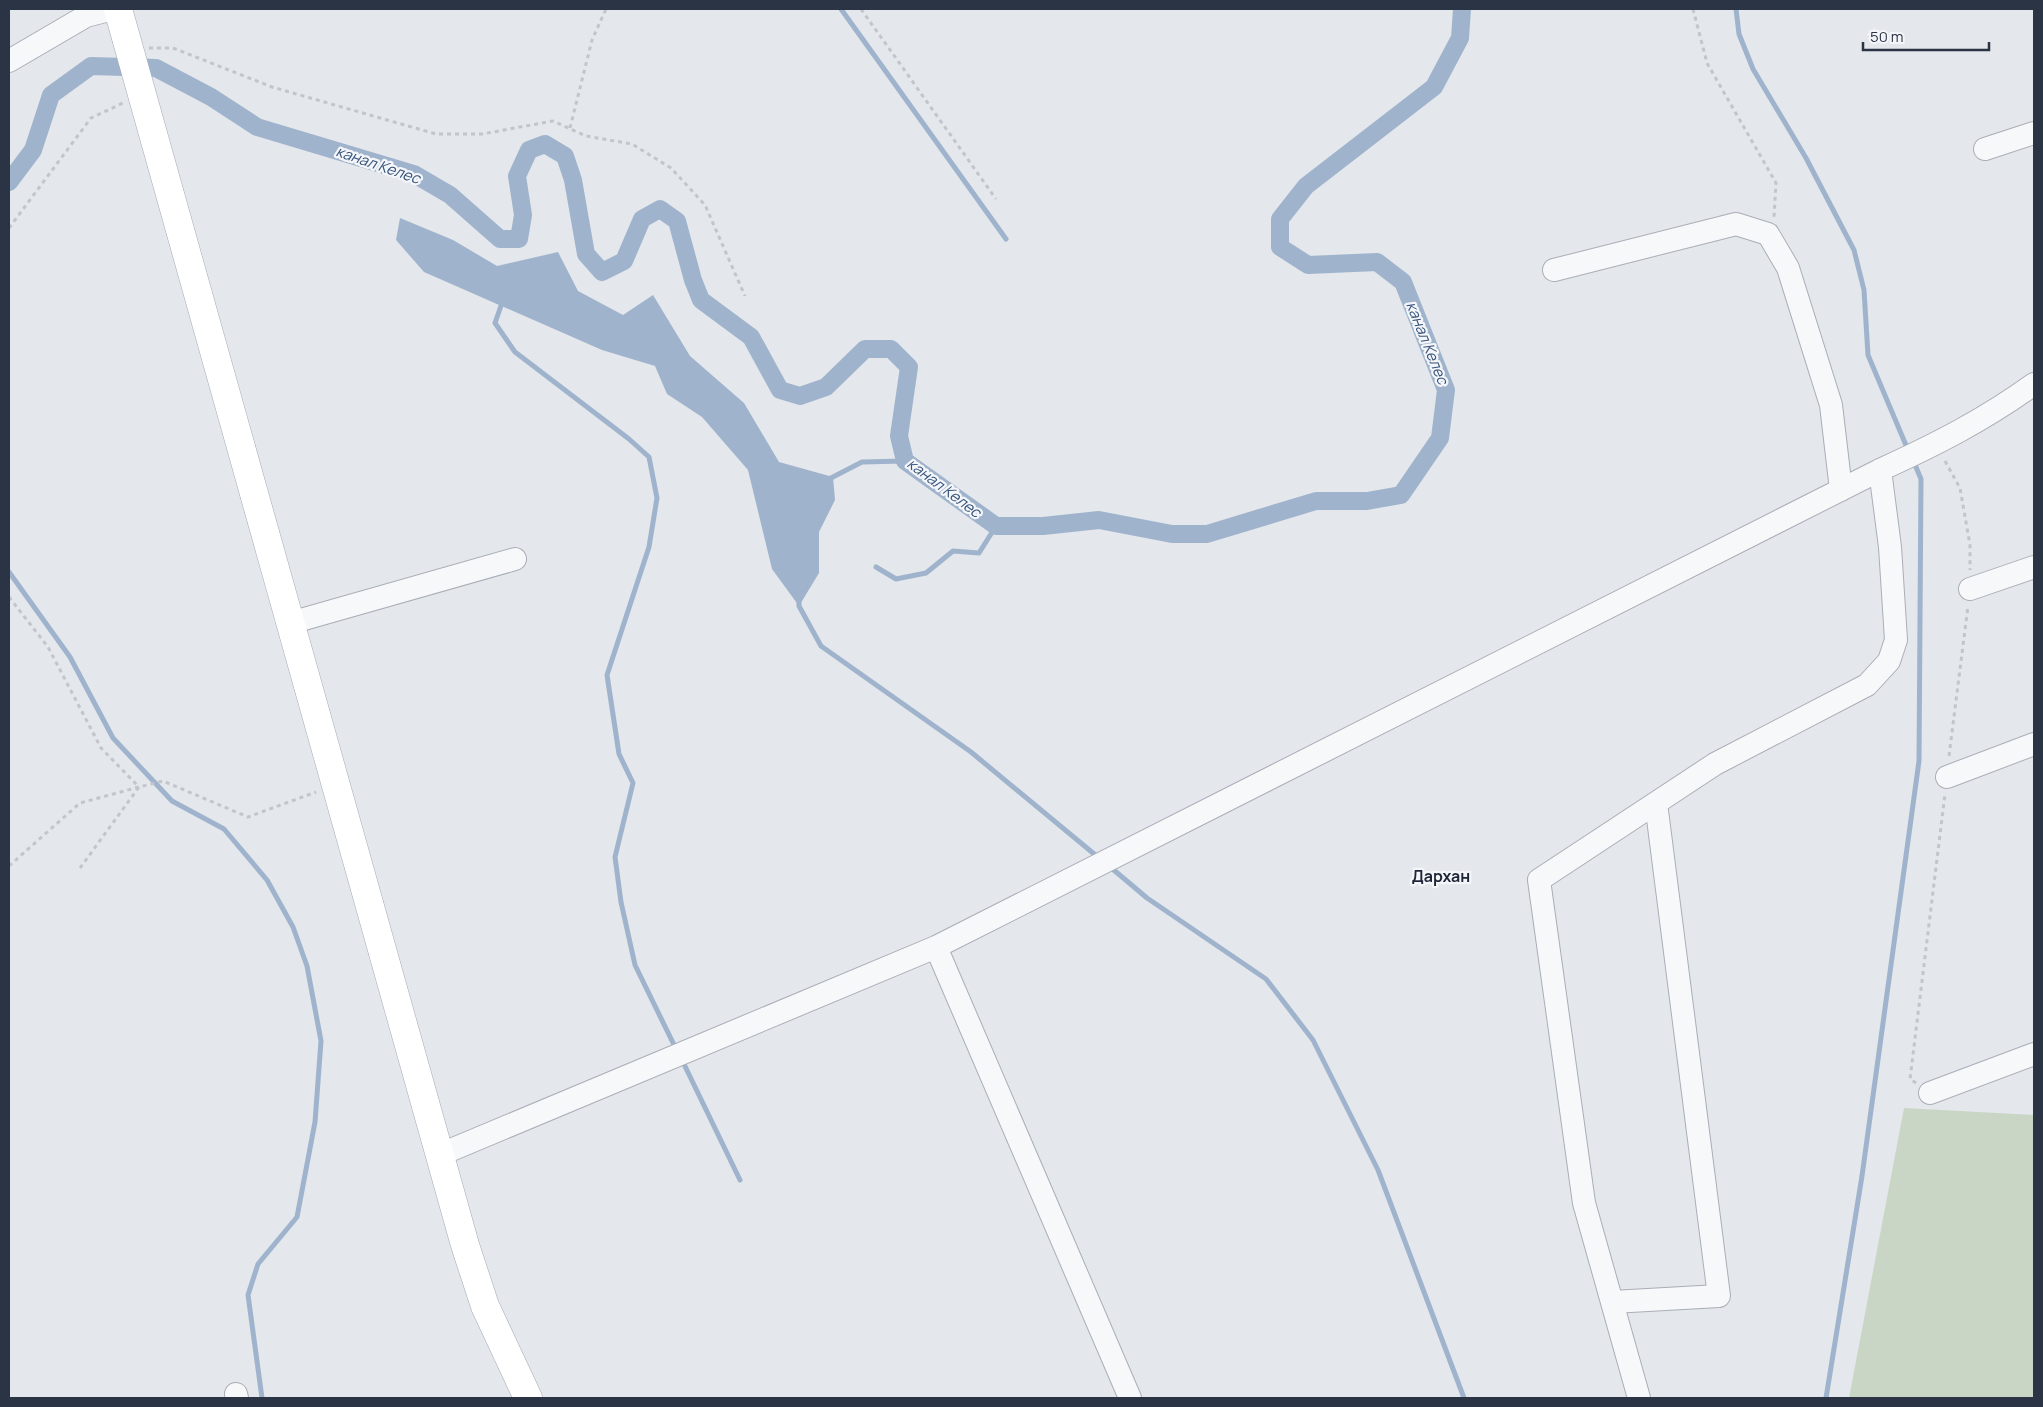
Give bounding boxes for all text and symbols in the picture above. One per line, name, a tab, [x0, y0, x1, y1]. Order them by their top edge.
scale bar	[1863, 20, 1989, 52]
text: 50 m	[1870, 26, 1904, 47]
water label: канал Келес	[333, 140, 425, 189]
water label: канал Келес	[1401, 298, 1454, 389]
water label: канал Келес	[903, 453, 987, 523]
district label: Дархан	[1412, 865, 1470, 887]

